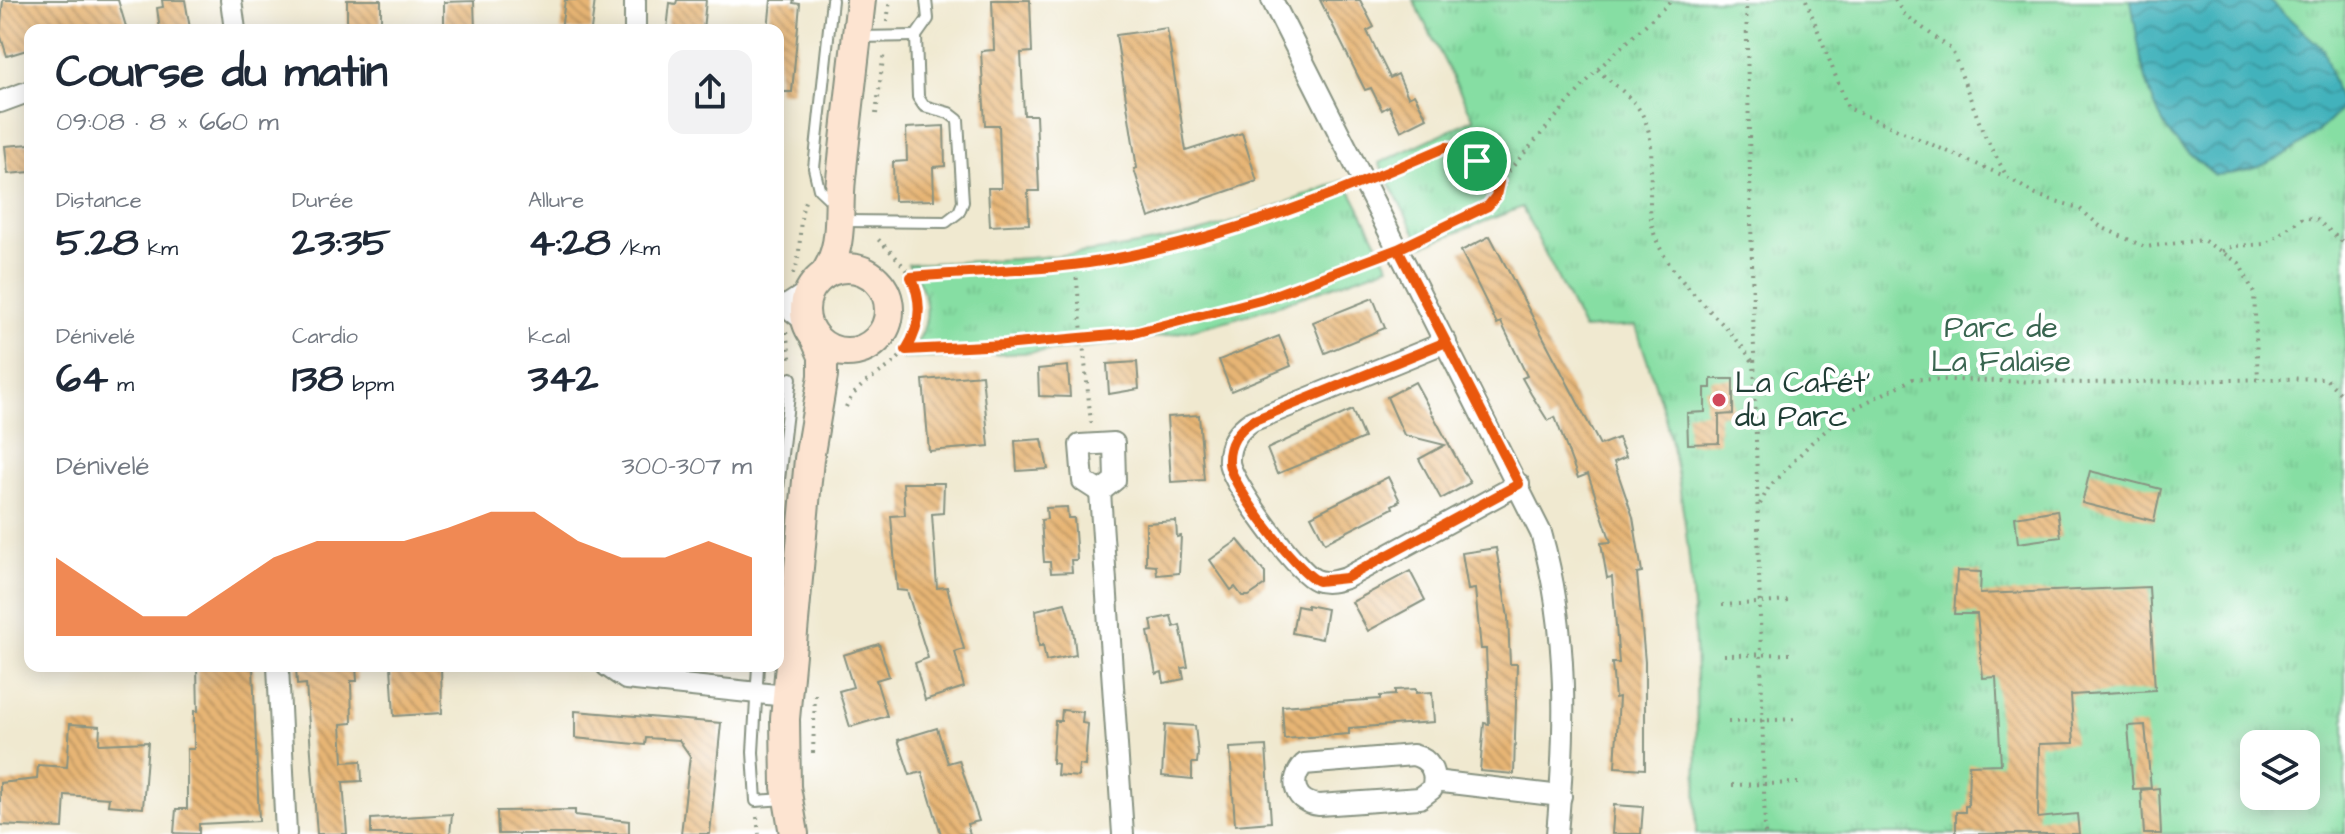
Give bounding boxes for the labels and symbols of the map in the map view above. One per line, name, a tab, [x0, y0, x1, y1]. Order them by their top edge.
pin	[1443, 127, 1511, 195]
park label: Parc de La Falaise	[1931, 307, 2071, 383]
place label: La Cafét' du Parc	[1735, 362, 1871, 438]
marker: La Cafét' du Parc	[1710, 391, 1728, 409]

